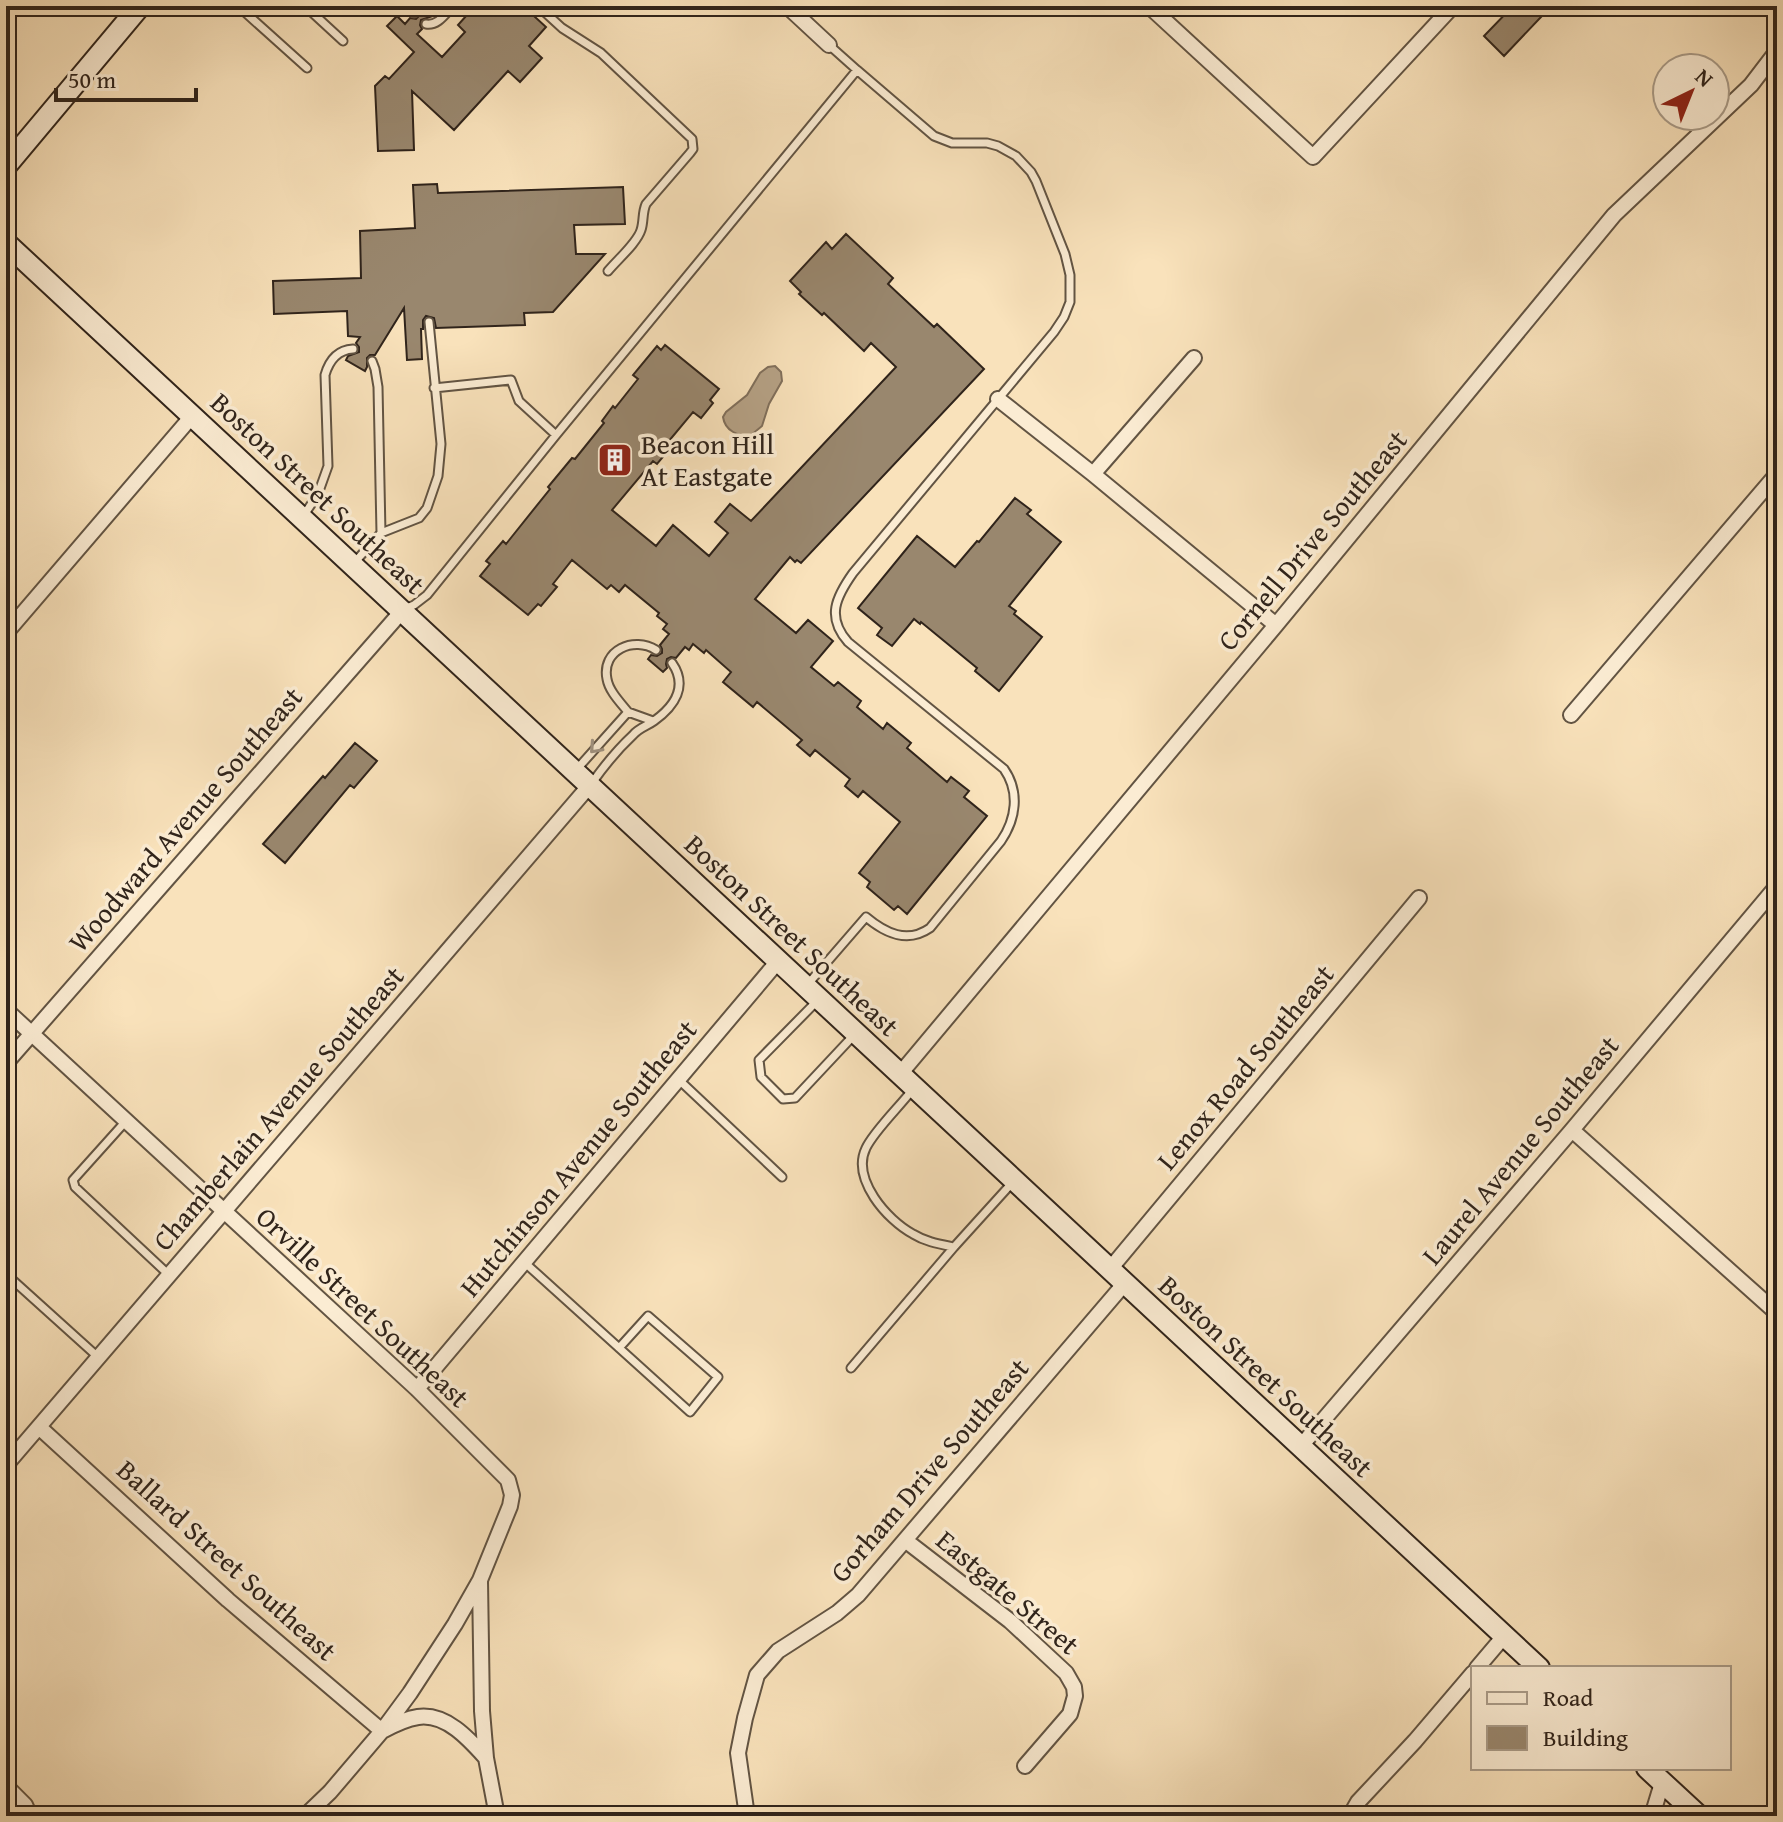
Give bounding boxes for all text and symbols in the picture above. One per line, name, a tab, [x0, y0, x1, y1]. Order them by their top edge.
scale bar	[56, 52, 196, 102]
north arrow	[1651, 52, 1731, 132]
text: N	[1688, 61, 1721, 94]
text: 50 m	[68, 62, 116, 97]
street label: Boston Street Southeast	[202, 382, 435, 603]
street label: Cornell Drive Southeast	[1207, 420, 1416, 659]
place label: Beacon Hill At Eastgate	[641, 423, 774, 496]
building icon: Beacon Hill At Eastgate	[596, 441, 634, 479]
street label: Woodward Avenue Southeast	[58, 677, 312, 960]
one-way arrow	[591, 739, 605, 754]
street label: Boston Street Southeast	[676, 824, 909, 1045]
street label: Lenox Road Southeast	[1146, 955, 1343, 1178]
street label: Chamberlain Avenue Southeast	[142, 956, 413, 1259]
street label: Hutchinson Avenue Southeast	[449, 1010, 706, 1305]
street label: Laurel Avenue Southeast	[1411, 1026, 1628, 1273]
street label: Orville Street Southeast	[248, 1197, 479, 1417]
street label: Boston Street Southeast	[1150, 1265, 1383, 1486]
street label: Gorham Drive Southeast	[820, 1348, 1038, 1591]
street label: Ballard Street Southeast	[108, 1450, 346, 1670]
street label: Eastgate Street	[928, 1519, 1089, 1664]
legend	[1471, 1666, 1731, 1770]
text: Road	[1543, 1680, 1593, 1715]
text: Building	[1543, 1720, 1628, 1755]

